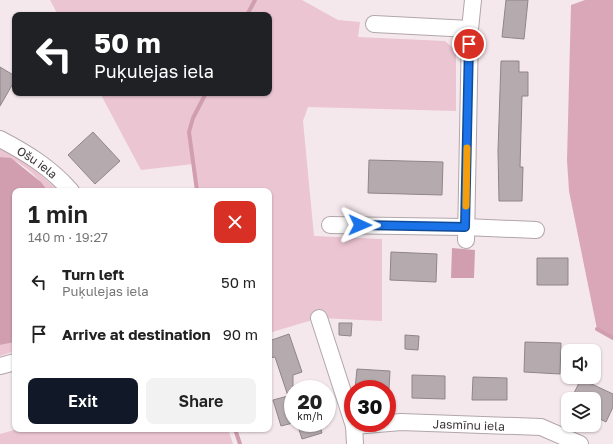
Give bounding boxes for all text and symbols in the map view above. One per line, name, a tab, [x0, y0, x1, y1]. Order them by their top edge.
text: 50 m	[94, 26, 161, 59]
pin	[452, 27, 486, 61]
icon: left	[28, 28, 80, 80]
icon: arrive	[458, 33, 480, 55]
text: Puķulejas iela	[94, 60, 214, 82]
street label: Ošu iela	[14, 143, 61, 181]
text: 1 min	[28, 199, 88, 228]
button: close	[214, 201, 256, 243]
position arrow	[339, 204, 381, 246]
text: 140 m · 19:27	[28, 229, 108, 245]
text: Turn left	[62, 265, 124, 283]
icon: left	[28, 271, 50, 293]
text: 50 m	[221, 273, 256, 291]
text: Puķulejas iela	[62, 283, 149, 299]
icon: arrive	[28, 323, 50, 345]
text: Arrive at destination	[62, 325, 211, 343]
text: 90 m	[223, 325, 258, 343]
map controls	[561, 344, 601, 432]
button: sound	[561, 344, 601, 384]
button: Exit	[28, 378, 138, 424]
button: Share	[146, 378, 256, 424]
speed limit sign: 30	[344, 380, 396, 432]
text: 20	[297, 389, 323, 413]
button: layers	[561, 392, 601, 432]
text: km/h	[297, 410, 323, 422]
street label: Jasmīnu iela	[432, 416, 505, 433]

